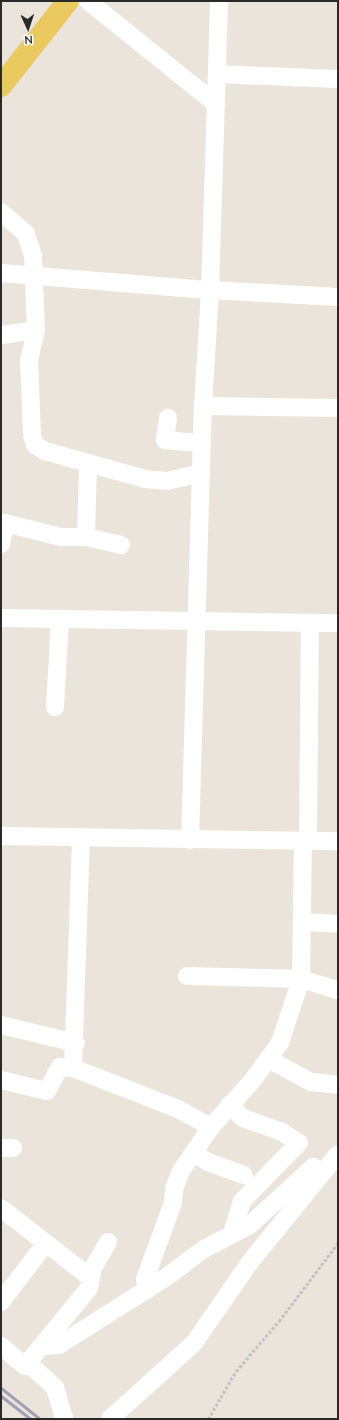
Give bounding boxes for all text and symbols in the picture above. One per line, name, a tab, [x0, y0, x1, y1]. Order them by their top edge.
north arrow	[8, 8, 48, 48]
text: N	[24, 33, 33, 47]

